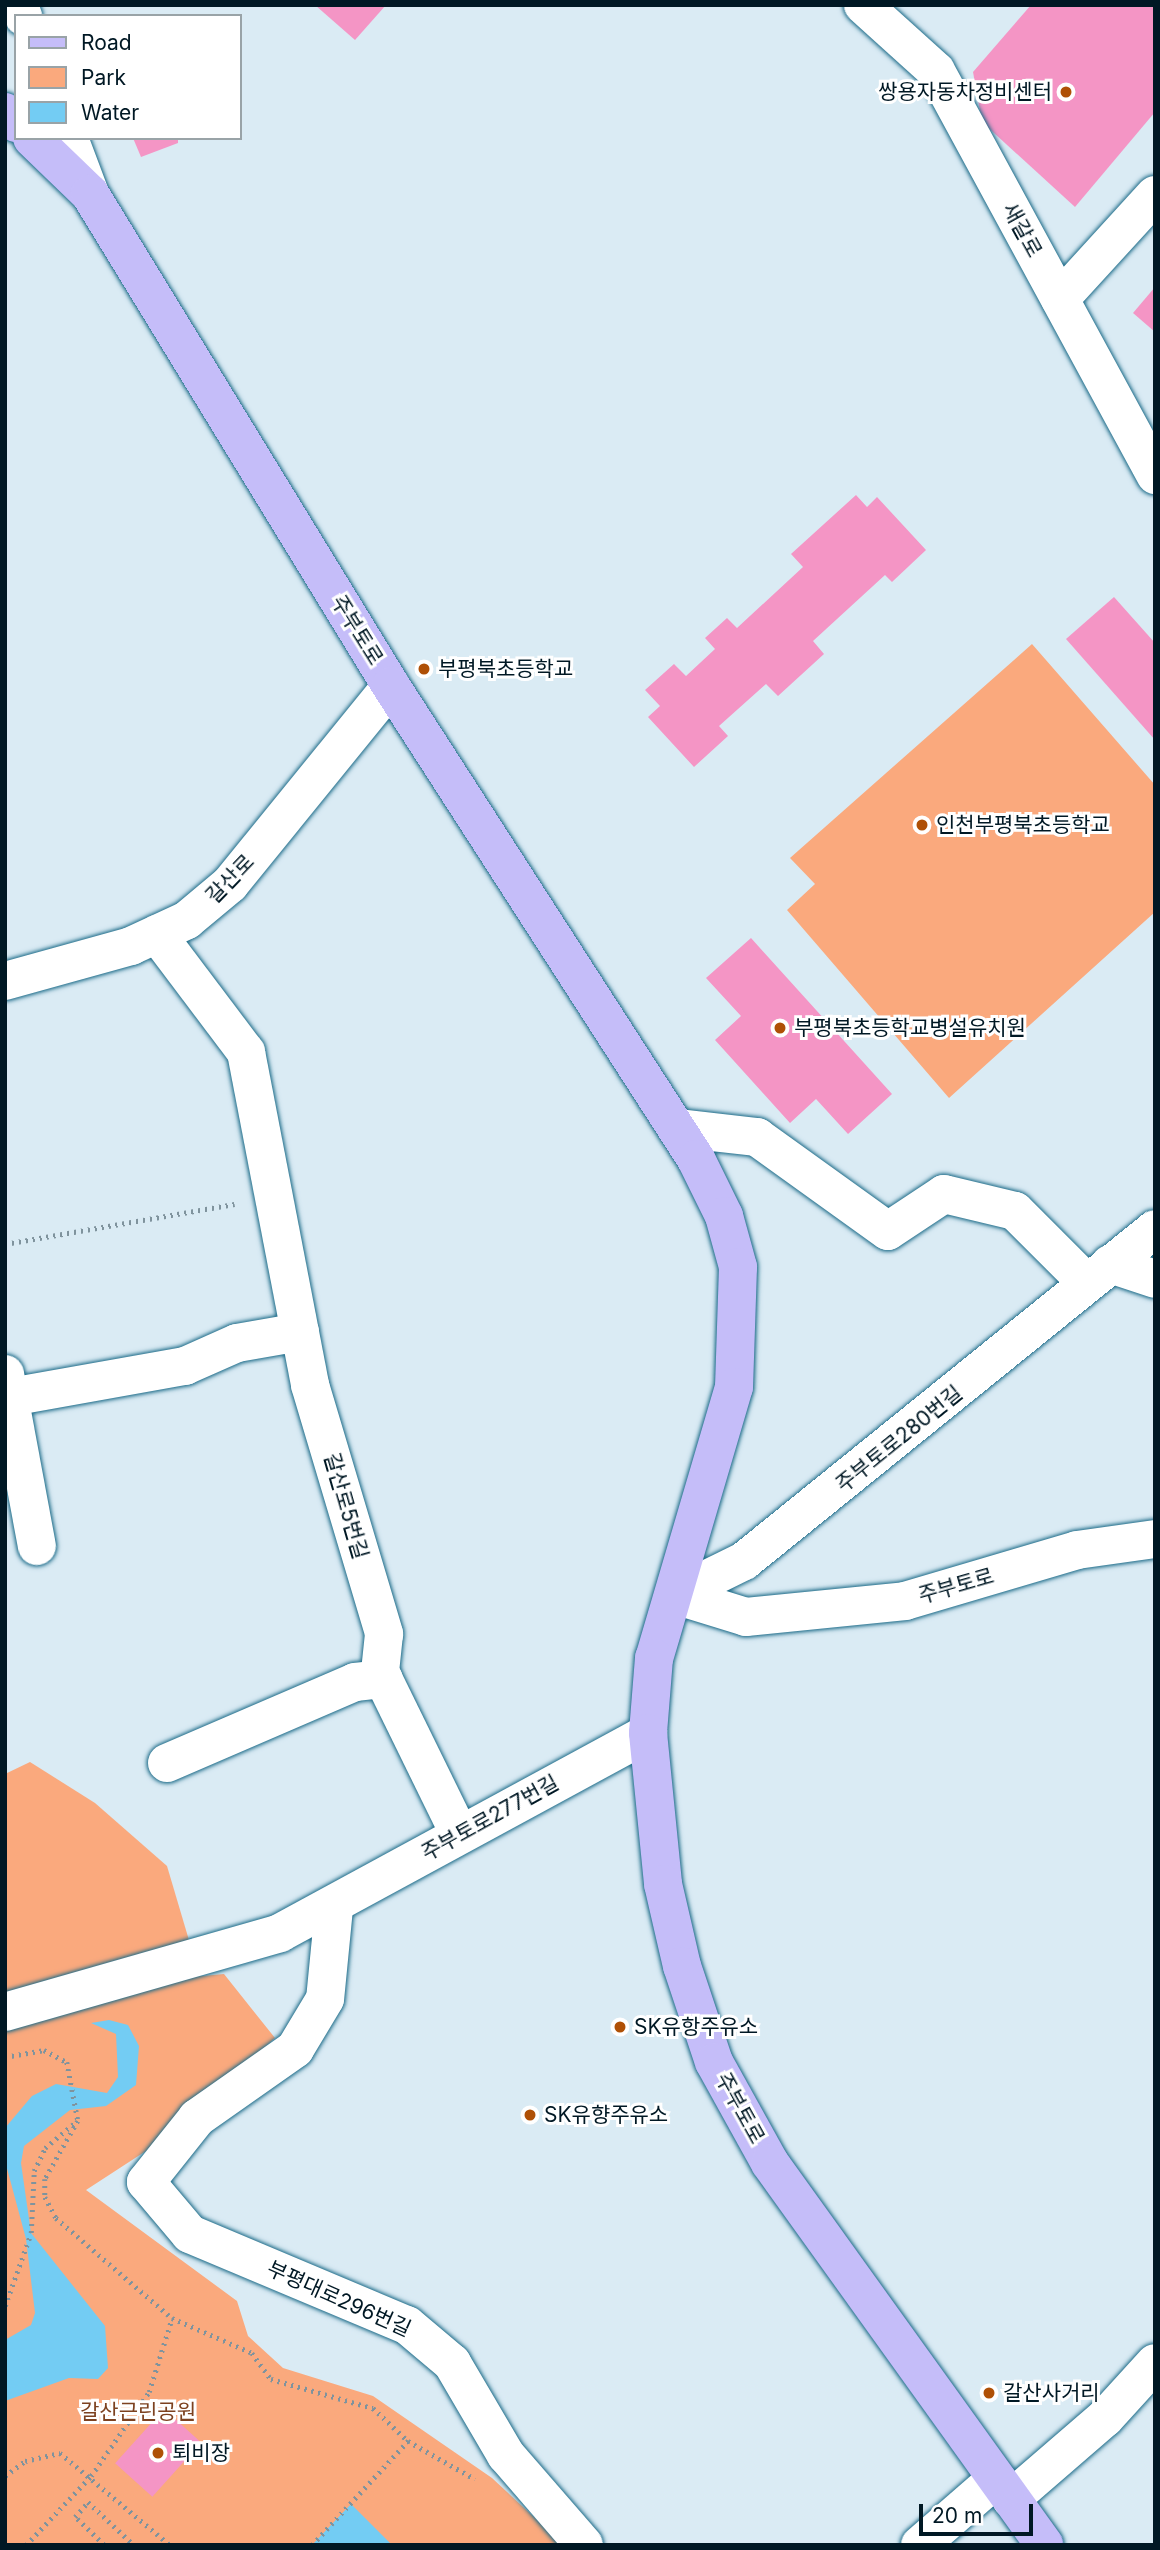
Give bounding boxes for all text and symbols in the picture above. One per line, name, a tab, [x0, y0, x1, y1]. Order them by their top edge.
legend	[14, 14, 242, 140]
text: Road	[81, 30, 132, 55]
text: Park	[81, 65, 126, 90]
place label: 쌍용자동차정비센터	[878, 79, 1052, 105]
marker: 쌍용자동차정비센터	[1058, 84, 1074, 100]
text: Water	[81, 100, 139, 125]
street label: 새갈로	[997, 199, 1047, 261]
street label: 주부토로	[326, 591, 388, 669]
place label: 부평북초등학교	[438, 656, 573, 682]
marker: 부평북초등학교	[416, 661, 432, 677]
place label: 인천부평북초등학교	[936, 812, 1110, 838]
marker: 인천부평북초등학교	[914, 817, 930, 833]
street label: 갈산로	[201, 849, 259, 909]
place label: 부평북초등학교병설유치원	[794, 1015, 1026, 1041]
marker: 부평북초등학교병설유치원	[772, 1020, 788, 1036]
street label: 주부토로280번길	[831, 1380, 967, 1498]
street label: 갈산로5번길	[319, 1450, 373, 1562]
street label: 주부토로	[915, 1563, 997, 1609]
street label: 주부토로277번길	[417, 1770, 563, 1866]
place label: SK유항주유소	[634, 2014, 758, 2040]
marker: SK유항주유소	[612, 2019, 628, 2035]
street label: 주부토로	[710, 2068, 770, 2148]
place label: SK유향주유소	[544, 2102, 668, 2128]
marker: SK유향주유소	[522, 2107, 538, 2123]
street label: 부평대로296번길	[263, 2256, 415, 2342]
place label: 갈산사거리	[1003, 2380, 1100, 2406]
marker: 갈산사거리	[981, 2385, 997, 2401]
park label: 갈산근린공원	[80, 2399, 196, 2425]
place label: 퇴비장	[172, 2440, 230, 2466]
marker: 퇴비장	[150, 2445, 166, 2461]
scale bar	[922, 2490, 1036, 2534]
text: 20 m	[932, 2503, 982, 2528]

